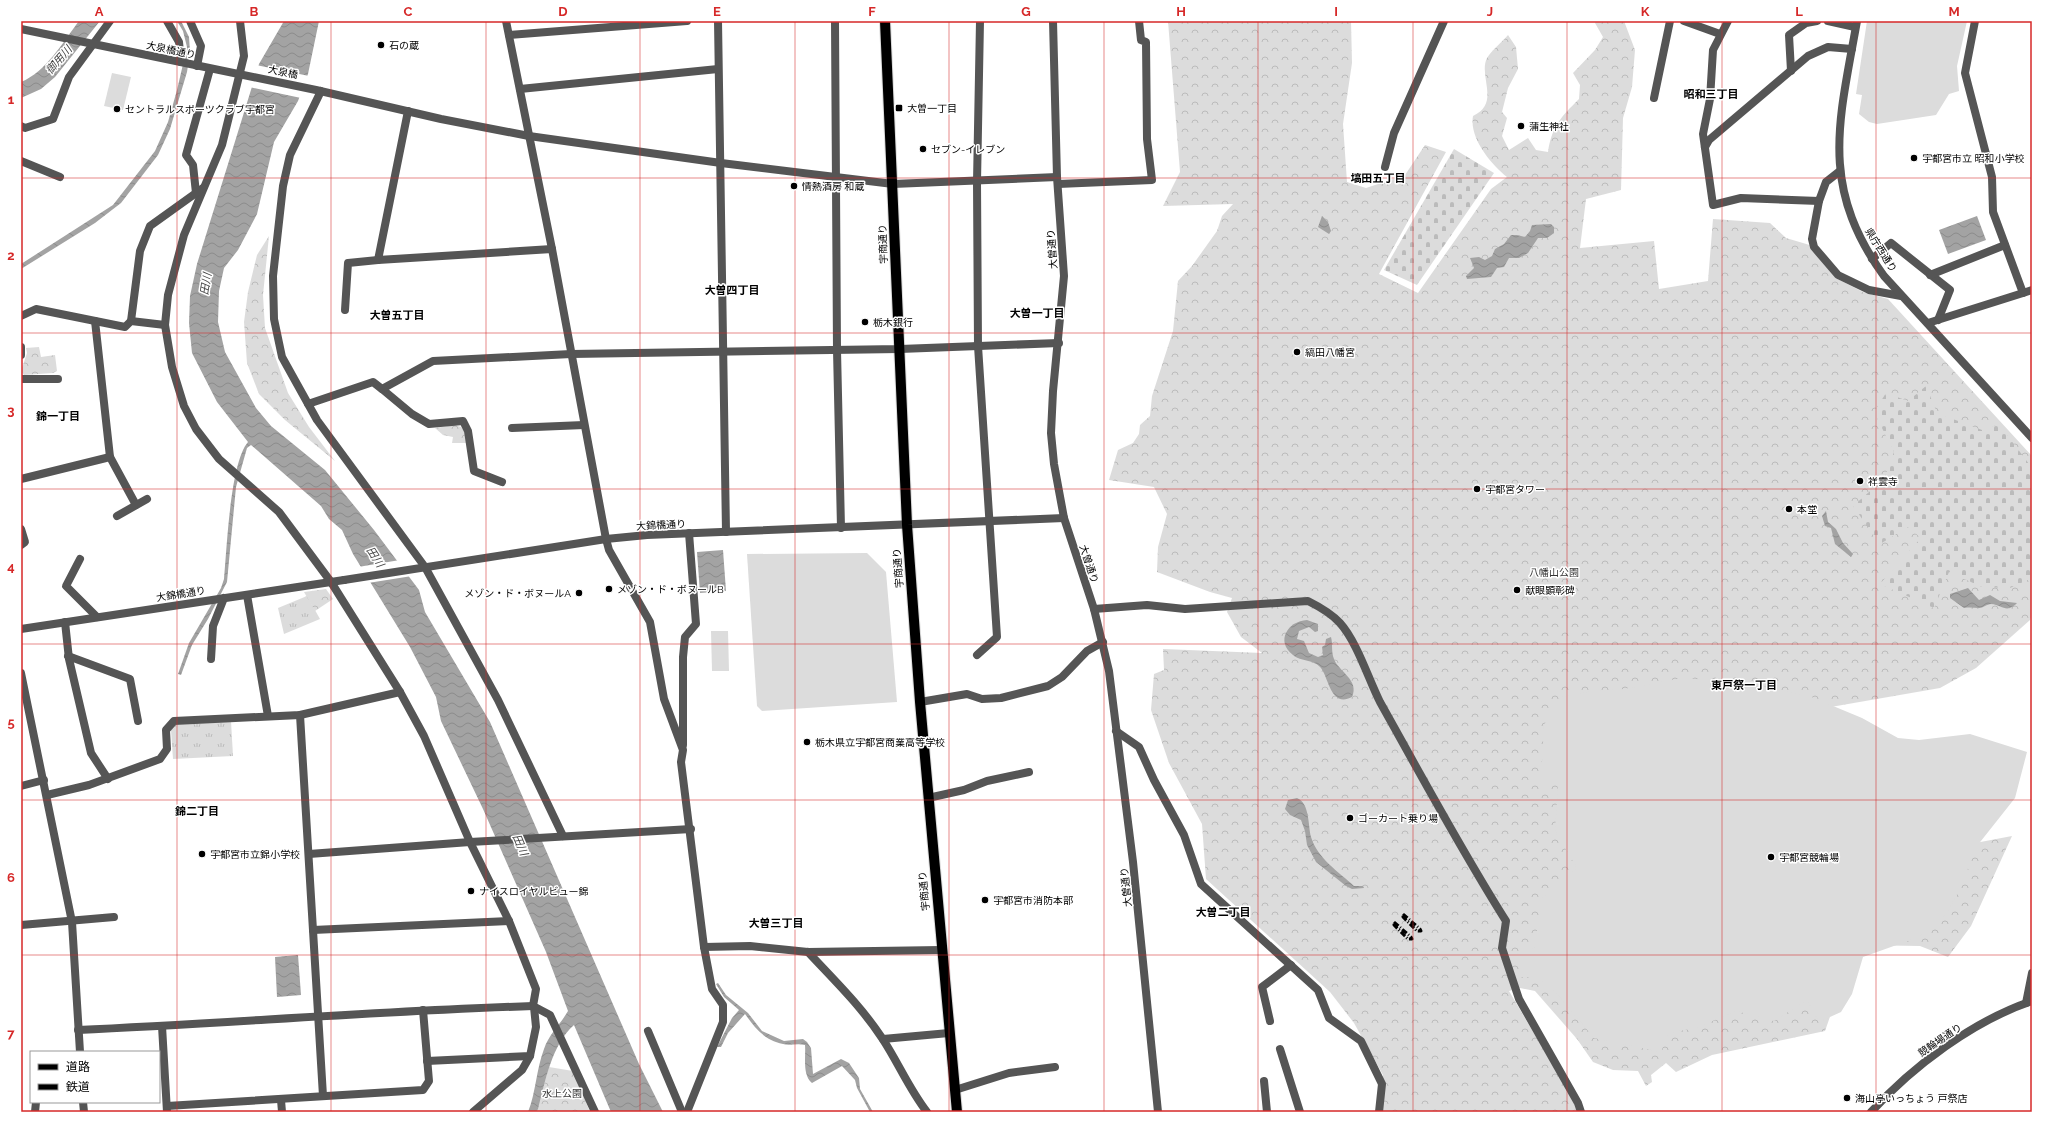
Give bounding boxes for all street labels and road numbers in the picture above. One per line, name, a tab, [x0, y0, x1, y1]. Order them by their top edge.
street label: 大泉橋通り	[145, 39, 197, 61]
street label: 大泉橋	[267, 64, 299, 80]
street label: 宇商通り	[877, 224, 889, 264]
street label: 県庁西通り	[1863, 226, 1899, 274]
street label: 大曽通り	[1045, 229, 1059, 269]
street label: 大錦橋通り	[636, 518, 686, 532]
street label: 大曽通り	[1078, 543, 1100, 585]
street label: 宇商通り	[891, 548, 905, 588]
street label: 大錦橋通り	[155, 585, 207, 603]
street label: 大曽通り	[1118, 867, 1134, 907]
street label: 宇商通り	[917, 871, 931, 911]
street label: 競輪場通り	[1916, 1021, 1964, 1059]

